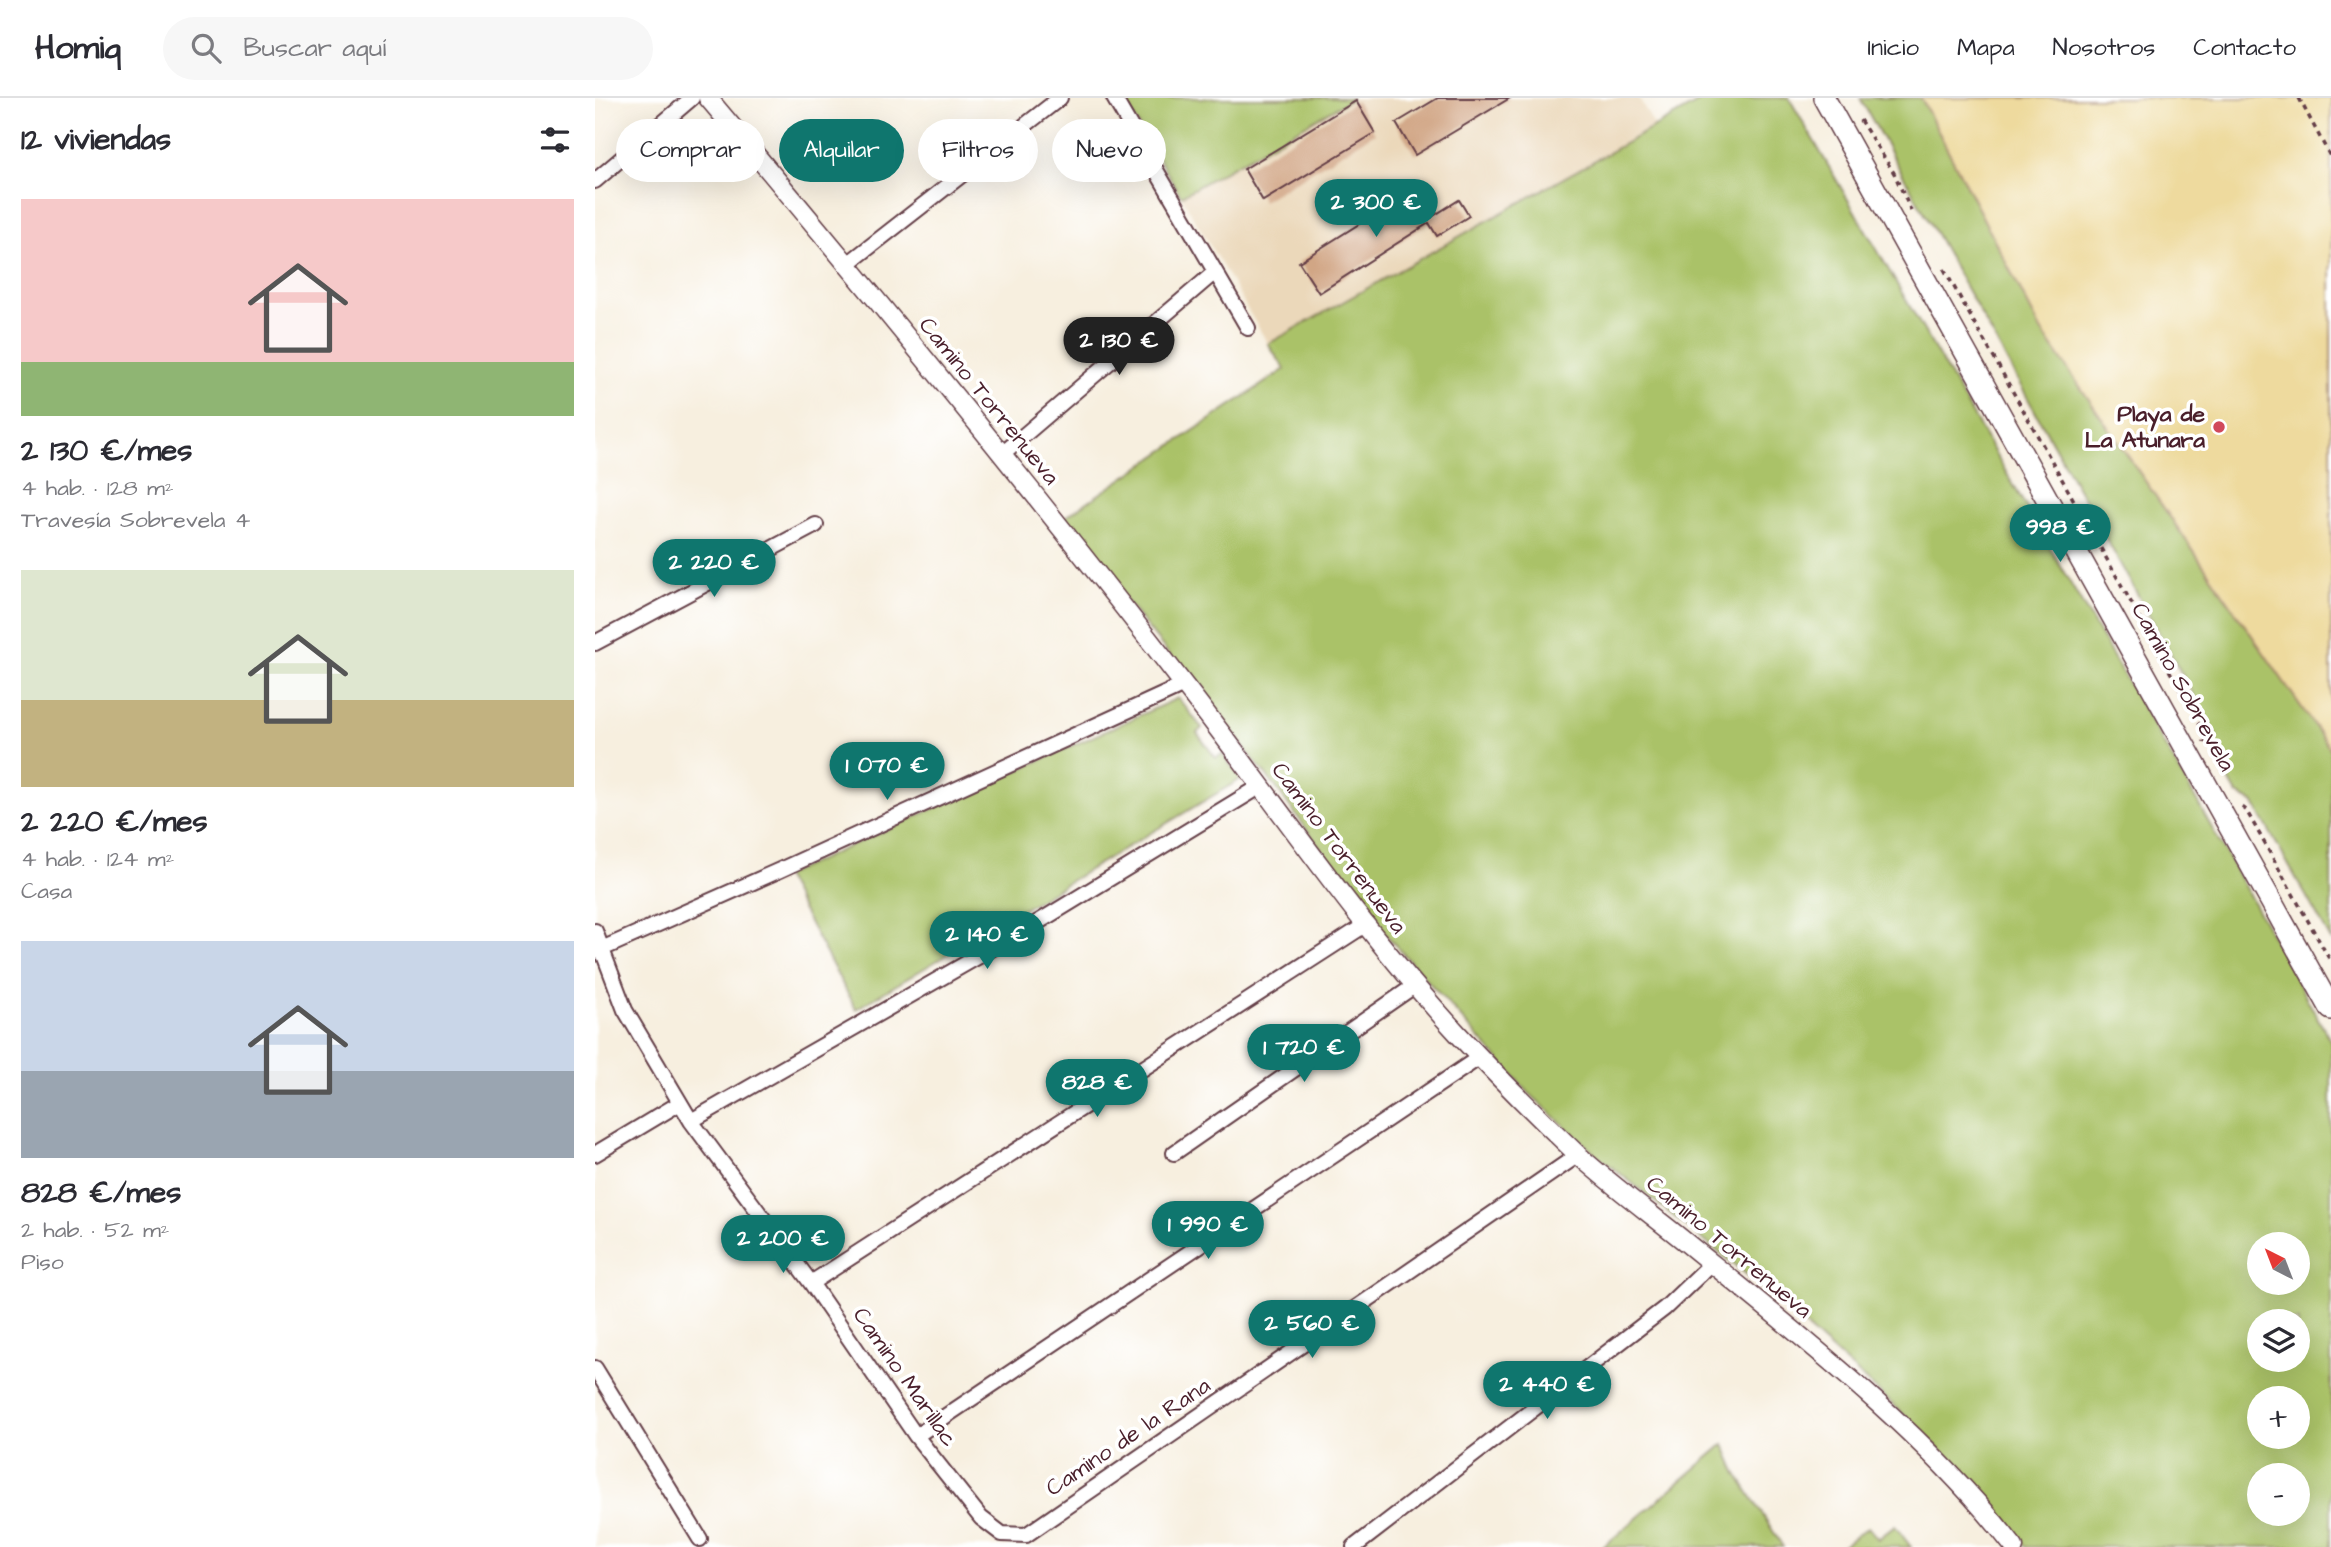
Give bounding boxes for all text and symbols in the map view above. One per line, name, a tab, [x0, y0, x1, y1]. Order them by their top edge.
search box	[163, 17, 653, 80]
text: Homiq	[35, 25, 121, 71]
icon: search	[187, 29, 225, 67]
text: Buscar aquí	[243, 30, 386, 66]
text: Inicio	[1867, 31, 1919, 65]
text: Mapa	[1957, 31, 2015, 65]
text: Nosotros	[2053, 31, 2155, 65]
text: Contacto	[2193, 31, 2296, 65]
text: 12 viviendas	[21, 119, 171, 161]
chip: Comprar	[616, 119, 765, 182]
chip: Alquilar	[779, 119, 904, 182]
chip: Filtros	[918, 119, 1038, 182]
chip: Nuevo	[1052, 119, 1166, 182]
icon: filters	[536, 121, 574, 159]
pin: 2 300 €	[1311, 180, 1441, 239]
text: 2 300 €	[1331, 186, 1421, 218]
icon: home	[235, 245, 361, 371]
street label: Camino Torrenueva	[911, 310, 1067, 492]
pin: 2 130 €	[1054, 317, 1184, 377]
text: 2 130 €	[1079, 324, 1159, 356]
place label: Playa de La Atunara	[2085, 398, 2206, 456]
marker: Playa de La Atunara	[2211, 419, 2227, 435]
text: 2 130 €/mes	[21, 430, 192, 472]
text: 4 hab. · 128 m²	[21, 472, 174, 504]
text: Travesía Sobrevela 4	[21, 504, 250, 536]
pin: 998 €	[2011, 504, 2109, 564]
text: 998 €	[2026, 511, 2094, 543]
pin: 2 220 €	[649, 540, 779, 599]
text: 2 220 €	[669, 546, 759, 578]
street label: Camino Sobrevela	[2123, 597, 2243, 777]
icon: home	[235, 616, 361, 742]
pin: 1 070 €	[822, 742, 952, 802]
text: 1 070 €	[846, 749, 928, 781]
street label: Camino Torrenueva	[1264, 756, 1414, 941]
text: 2 220 €/mes	[21, 801, 208, 843]
text: 4 hab. · 124 m²	[21, 843, 174, 875]
text: Casa	[21, 875, 72, 907]
pin: 2 140 €	[922, 912, 1052, 971]
text: 2 140 €	[946, 918, 1028, 950]
icon: home	[235, 987, 361, 1113]
pin: 1 720 €	[1239, 1024, 1369, 1084]
text: 1 720 €	[1263, 1031, 1345, 1063]
pin: 828 €	[1048, 1060, 1146, 1119]
text: 828 €	[1062, 1066, 1132, 1098]
street label: Camino Torrenueva	[1639, 1168, 1819, 1326]
text: 828 €/mes	[21, 1172, 181, 1214]
pin: 1 990 €	[1143, 1202, 1273, 1261]
text: 1 990 €	[1168, 1208, 1248, 1240]
text: 2 hab. · 52 m²	[21, 1214, 169, 1246]
pin: 2 200 €	[718, 1216, 848, 1275]
text: 2 200 €	[737, 1222, 829, 1254]
north arrow	[2247, 1232, 2310, 1295]
map controls	[2247, 1232, 2310, 1526]
text: Piso	[21, 1246, 64, 1278]
pin: 2 560 €	[1247, 1300, 1377, 1360]
street label: Camino Marillac	[845, 1301, 965, 1453]
text: 2 560 €	[1264, 1307, 1360, 1339]
button: layers	[2247, 1309, 2310, 1372]
pin: 2 440 €	[1482, 1362, 1612, 1421]
text: 2 440 €	[1499, 1368, 1595, 1400]
street label: Camino de la Rana	[1039, 1370, 1217, 1504]
button: +	[2247, 1386, 2310, 1449]
button: −	[2247, 1463, 2310, 1526]

